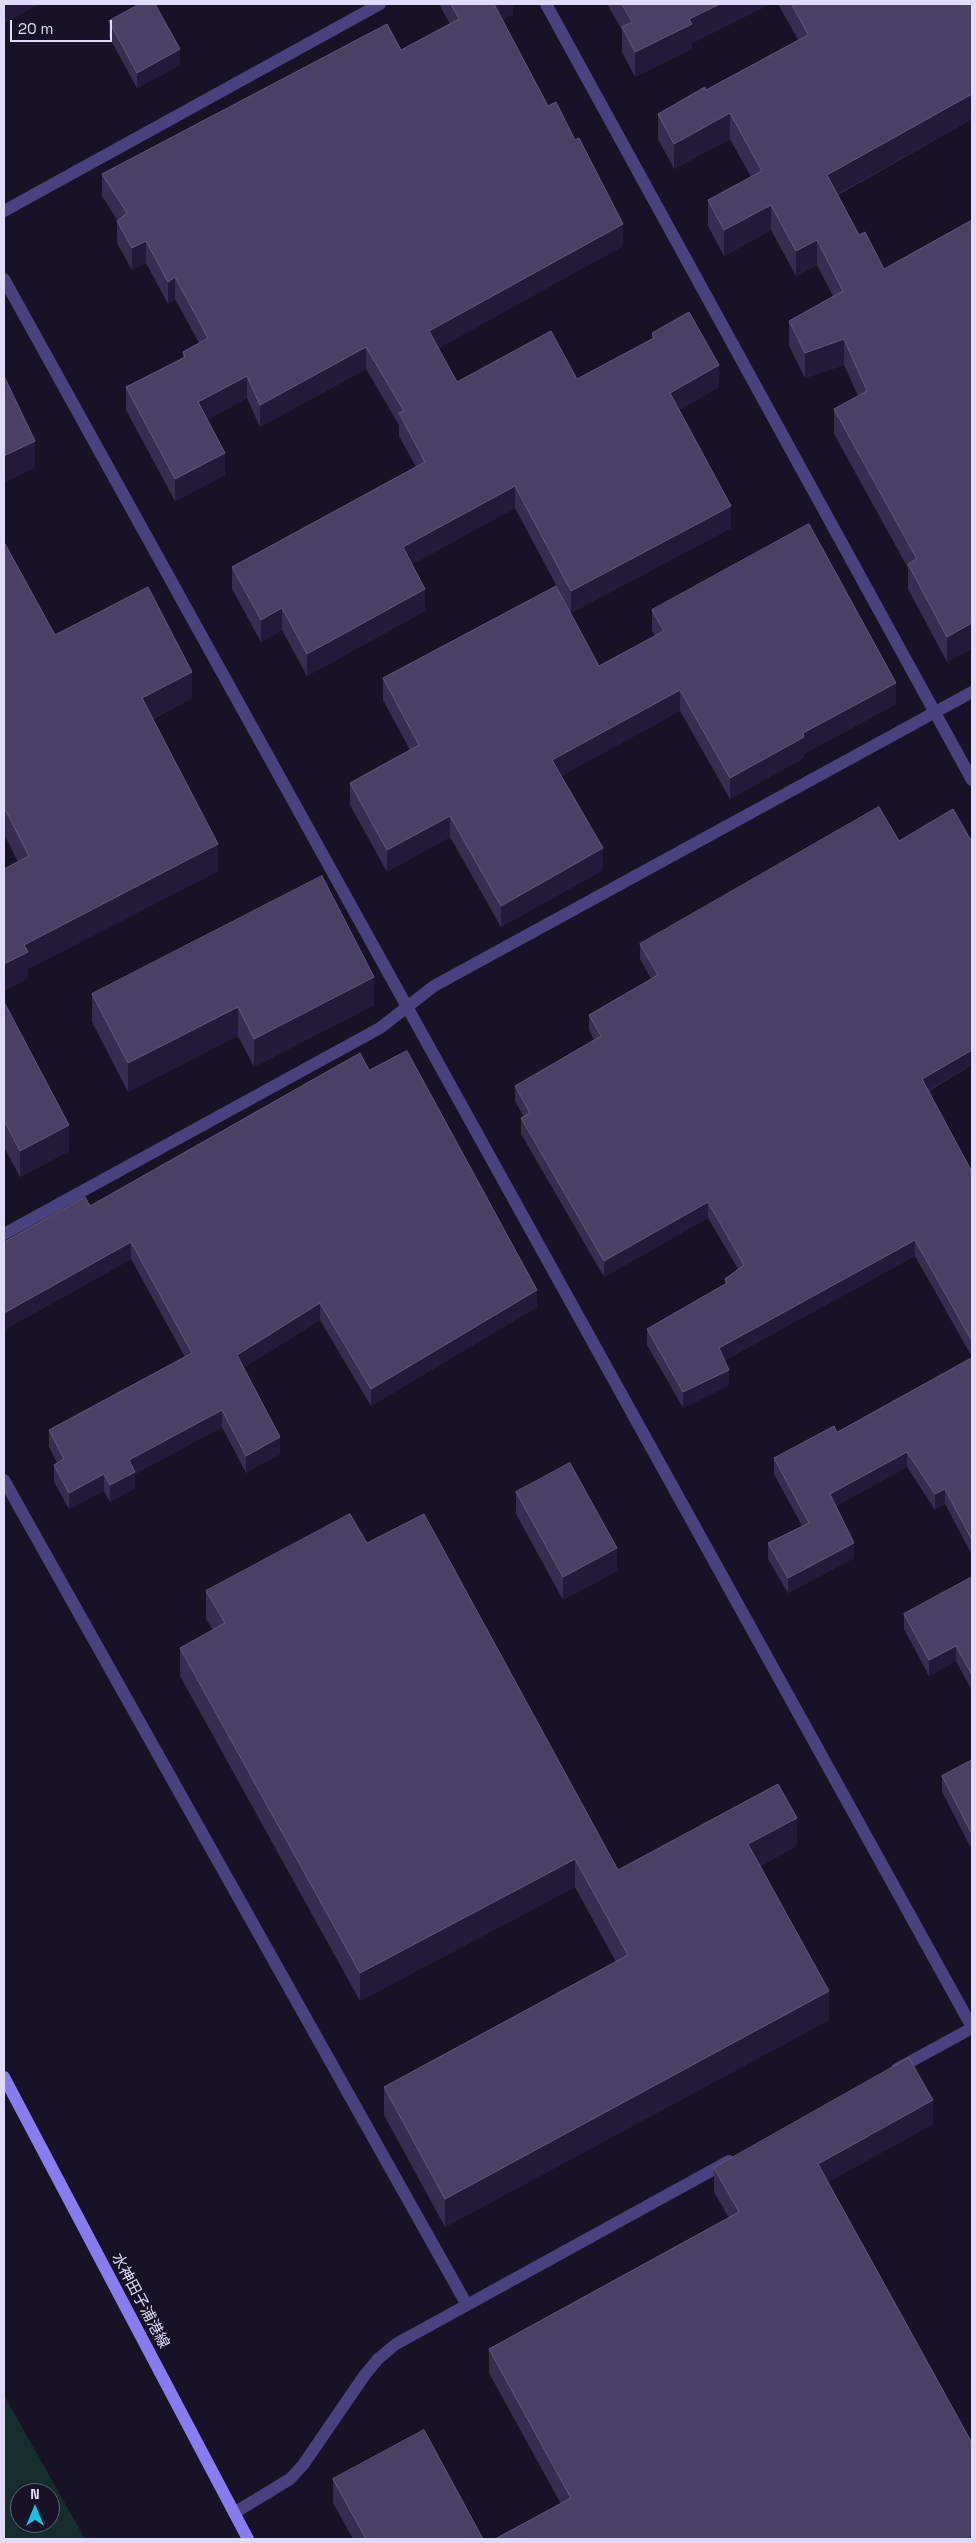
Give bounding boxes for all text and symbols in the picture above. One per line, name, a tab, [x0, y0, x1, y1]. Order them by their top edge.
scale bar	[12, 10, 115, 42]
text: 20 m	[18, 19, 53, 38]
street label: 水神田子浦港線	[107, 2250, 173, 2352]
north arrow	[10, 2483, 60, 2533]
text: N	[30, 2485, 40, 2503]

